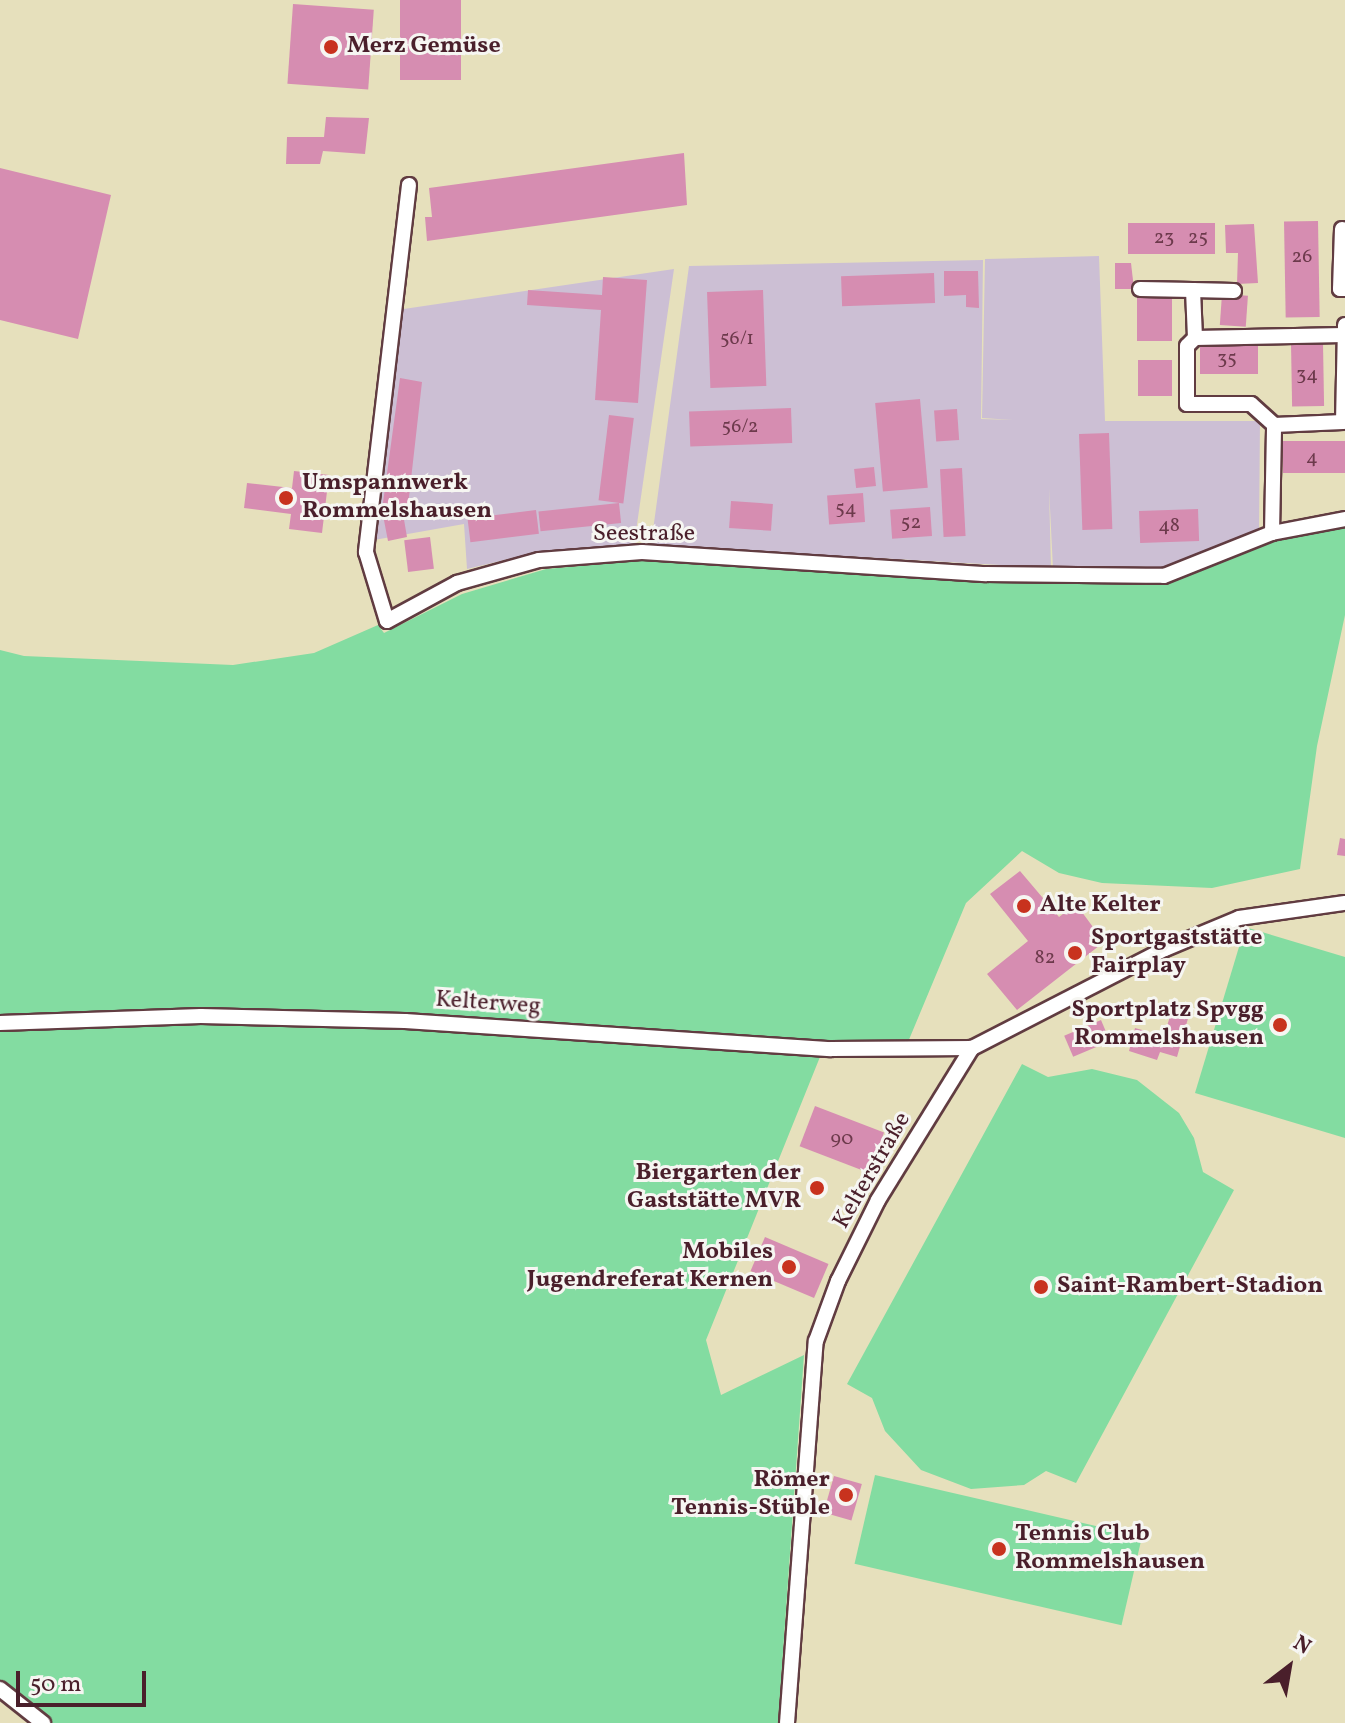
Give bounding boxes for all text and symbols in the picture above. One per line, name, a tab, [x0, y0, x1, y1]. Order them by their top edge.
place label: Merz Gemüse	[347, 33, 501, 61]
marker: Merz Gemüse	[322, 38, 340, 56]
house number: 23	[1154, 226, 1174, 250]
house number: 25	[1188, 226, 1208, 250]
house number: 26	[1292, 245, 1312, 269]
house number: 56/1	[720, 327, 754, 351]
house number: 35	[1217, 347, 1237, 371]
house number: 34	[1296, 363, 1318, 387]
house number: 56/2	[722, 415, 758, 439]
house number: 4	[1306, 446, 1318, 470]
place label: Umspannwerk Rommelshausen	[302, 470, 492, 526]
marker: Umspannwerk Rommelshausen	[277, 489, 295, 507]
house number: 54	[835, 497, 857, 521]
house number: 52	[901, 511, 921, 535]
house number: 48	[1158, 514, 1180, 538]
street label: Seestraße	[593, 521, 695, 549]
place label: Alte Kelter	[1040, 892, 1161, 920]
marker: Alte Kelter	[1015, 897, 1033, 915]
place label: Sportgaststätte Fairplay	[1091, 925, 1262, 981]
marker: Sportgaststätte Fairplay	[1066, 944, 1084, 962]
house number: 82	[1035, 946, 1055, 970]
street label: Kelterweg	[434, 986, 542, 1022]
place label: Sportplatz Spvgg Rommelshausen	[1071, 997, 1264, 1053]
marker: Sportplatz Spvgg Rommelshausen	[1271, 1016, 1289, 1034]
street label: Kelterstraße	[828, 1108, 918, 1234]
house number: 90	[831, 1127, 853, 1151]
place label: Biergarten der Gaststätte MVR	[627, 1160, 801, 1216]
marker: Biergarten der Gaststätte MVR	[808, 1179, 826, 1197]
place label: Mobiles Jugendreferat Kernen	[527, 1239, 773, 1295]
marker: Mobiles Jugendreferat Kernen	[780, 1258, 798, 1276]
place label: Saint-Rambert-Stadion	[1057, 1273, 1323, 1301]
marker: Saint-Rambert-Stadion	[1032, 1278, 1050, 1296]
place label: Römer Tennis-Stüble	[671, 1467, 830, 1523]
marker: Römer Tennis-Stüble	[837, 1486, 855, 1504]
place label: Tennis Club Rommelshausen	[1015, 1521, 1205, 1577]
marker: Tennis Club Rommelshausen	[990, 1540, 1008, 1558]
north arrow	[1249, 1627, 1329, 1707]
text: N	[1287, 1629, 1316, 1663]
scale bar	[20, 1655, 150, 1705]
text: 50 m	[30, 1668, 82, 1702]

